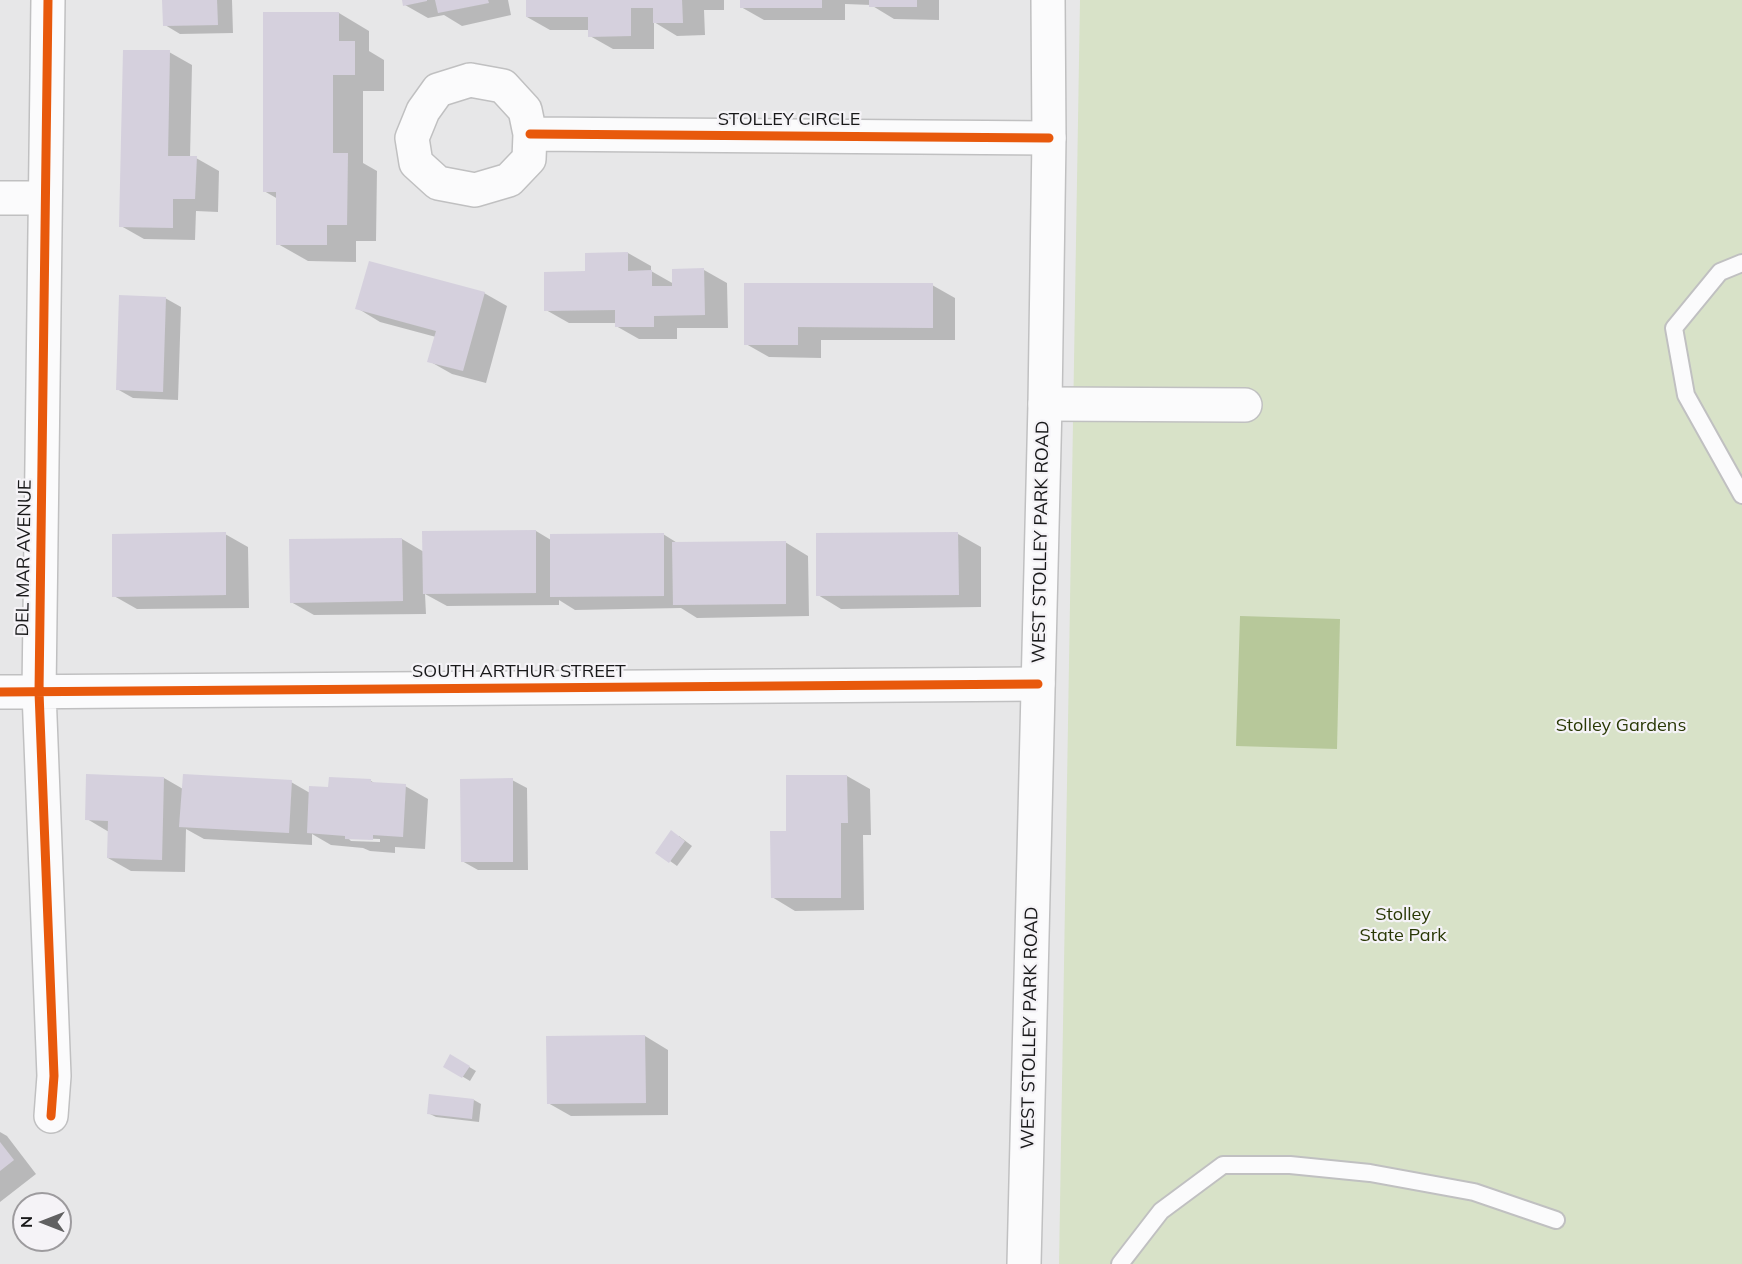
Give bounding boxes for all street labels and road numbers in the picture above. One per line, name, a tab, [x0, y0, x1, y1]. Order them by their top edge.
street label: STOLLEY CIRCLE	[718, 109, 860, 131]
street label: WEST STOLLEY PARK ROAD	[1028, 421, 1054, 663]
street label: DEL MAR AVENUE	[12, 479, 36, 637]
street label: SOUTH ARTHUR STREET	[412, 661, 626, 683]
street label: WEST STOLLEY PARK ROAD	[1017, 907, 1043, 1149]

